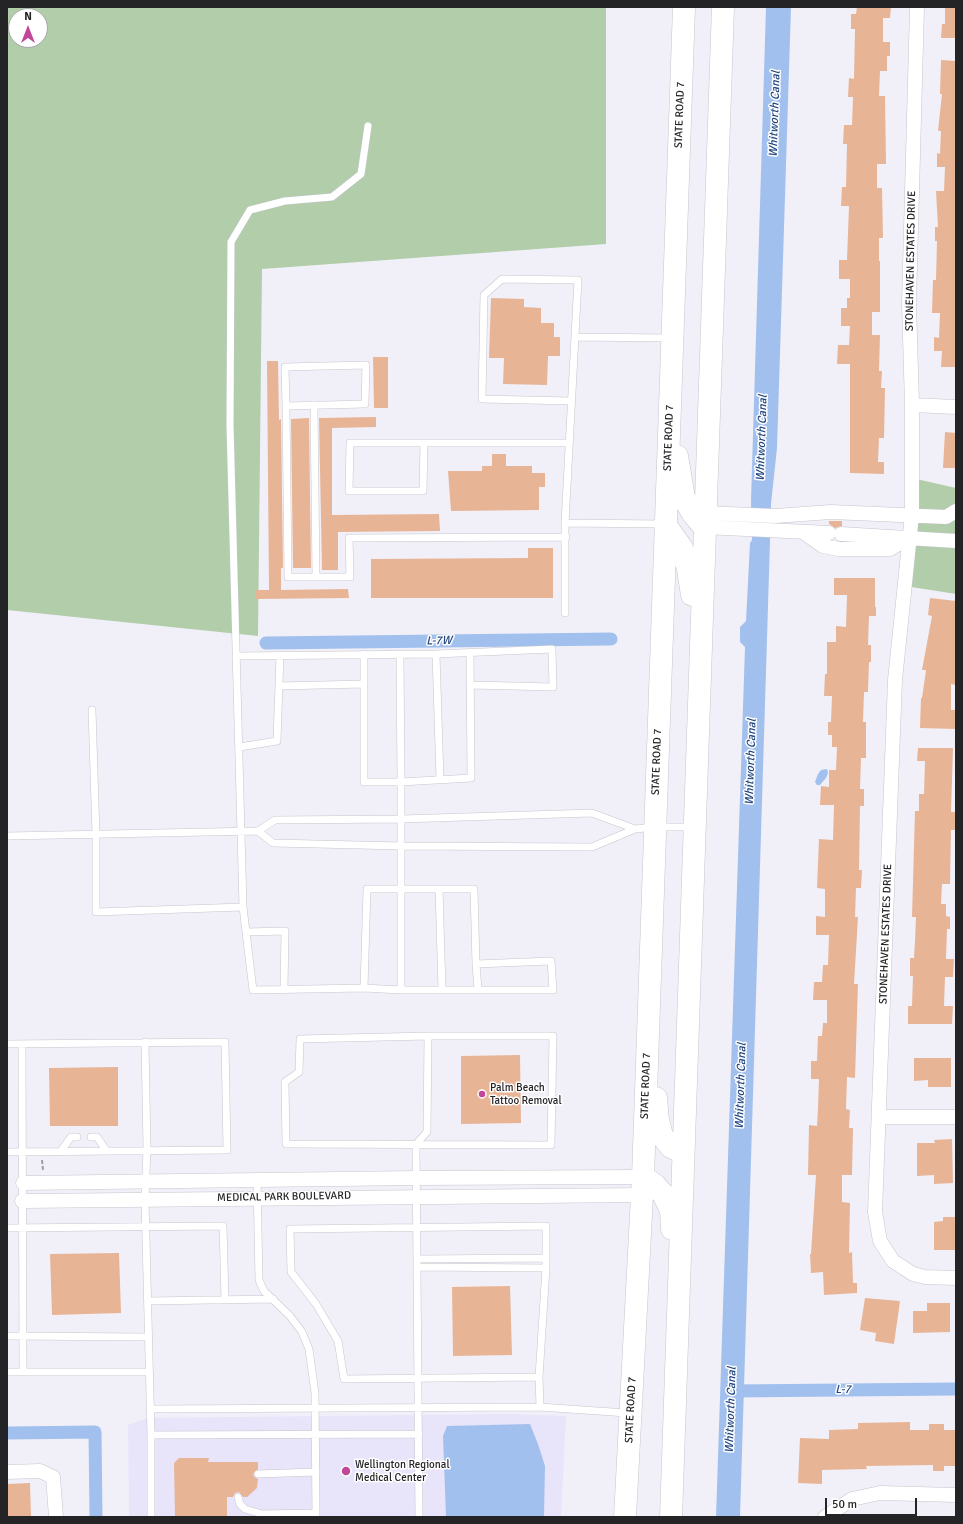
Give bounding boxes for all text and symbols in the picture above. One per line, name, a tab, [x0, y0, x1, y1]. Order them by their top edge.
north arrow	[8, 8, 48, 48]
text: N	[24, 10, 32, 23]
water label: Whitworth Canal	[766, 71, 784, 157]
street label: STATE ROAD 7	[672, 82, 688, 148]
street label: STONEHAVEN ESTATES DRIVE	[903, 191, 919, 331]
water label: Whitworth Canal	[753, 395, 771, 481]
street label: STATE ROAD 7	[661, 405, 677, 471]
water label: L-7W	[426, 634, 452, 648]
water label: Whitworth Canal	[742, 719, 760, 805]
street label: STATE ROAD 7	[649, 729, 665, 795]
street label: STONEHAVEN ESTATES DRIVE	[877, 864, 895, 1004]
water label: Whitworth Canal	[732, 1043, 750, 1129]
street label: STATE ROAD 7	[638, 1053, 654, 1119]
place label: Palm Beach Tattoo Removal	[490, 1081, 562, 1107]
marker: Palm Beach Tattoo Removal	[477, 1089, 487, 1099]
street label: MEDICAL PARK BOULEVARD	[217, 1189, 351, 1205]
water label: Whitworth Canal	[722, 1367, 740, 1453]
street label: STATE ROAD 7	[623, 1376, 639, 1444]
water label: L-7	[835, 1383, 851, 1397]
place label: Wellington Regional Medical Center	[355, 1458, 450, 1484]
marker: Wellington Regional Medical Center	[340, 1465, 352, 1477]
scale bar	[827, 1490, 919, 1516]
text: 50 m	[832, 1497, 857, 1512]

